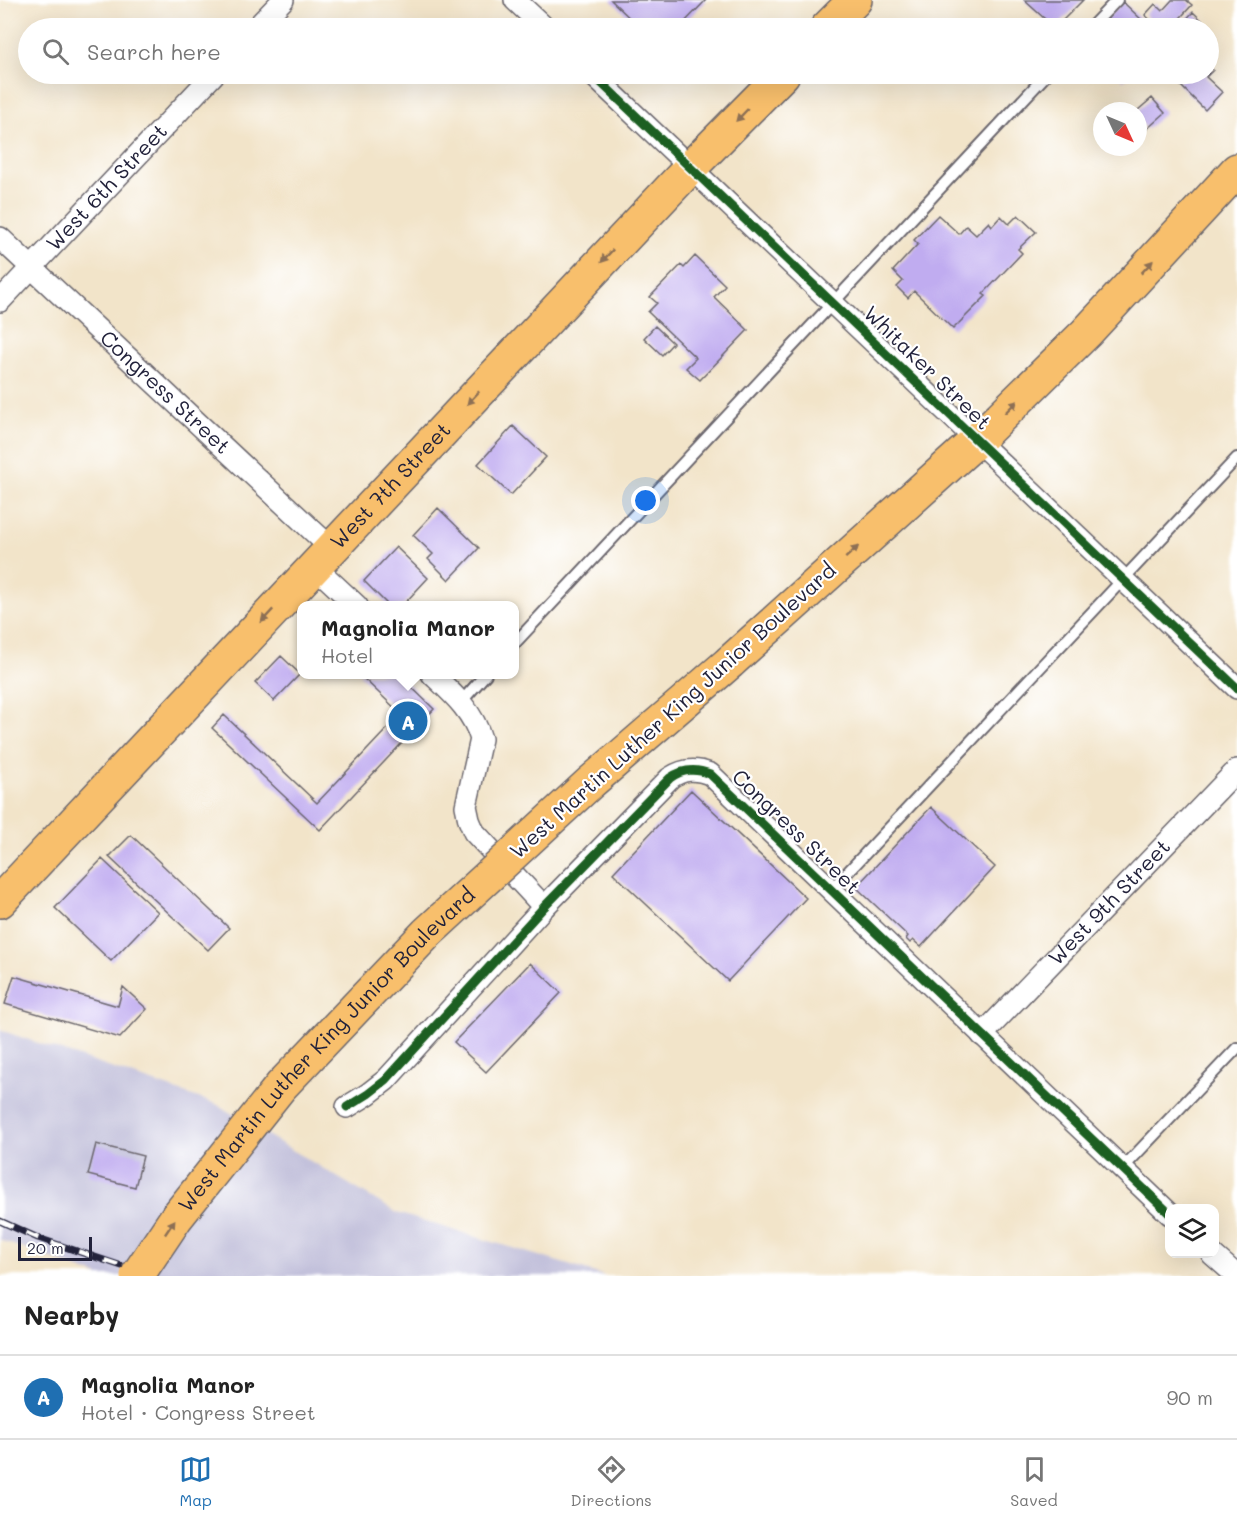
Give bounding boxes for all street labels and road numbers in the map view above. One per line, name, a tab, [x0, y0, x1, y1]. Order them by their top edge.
street label: West 6th Street	[39, 117, 172, 256]
street label: Whitaker Street	[858, 299, 998, 435]
street label: Congress Street	[95, 324, 237, 459]
street label: West 7th Street	[324, 416, 456, 554]
street label: West Martin Luther King Junior Boulevard	[503, 556, 841, 864]
street label: Congress Street	[727, 763, 867, 899]
street label: West 9th Street	[1042, 833, 1175, 970]
street label: West Martin Luther King Junior Boulevard	[171, 881, 480, 1217]

